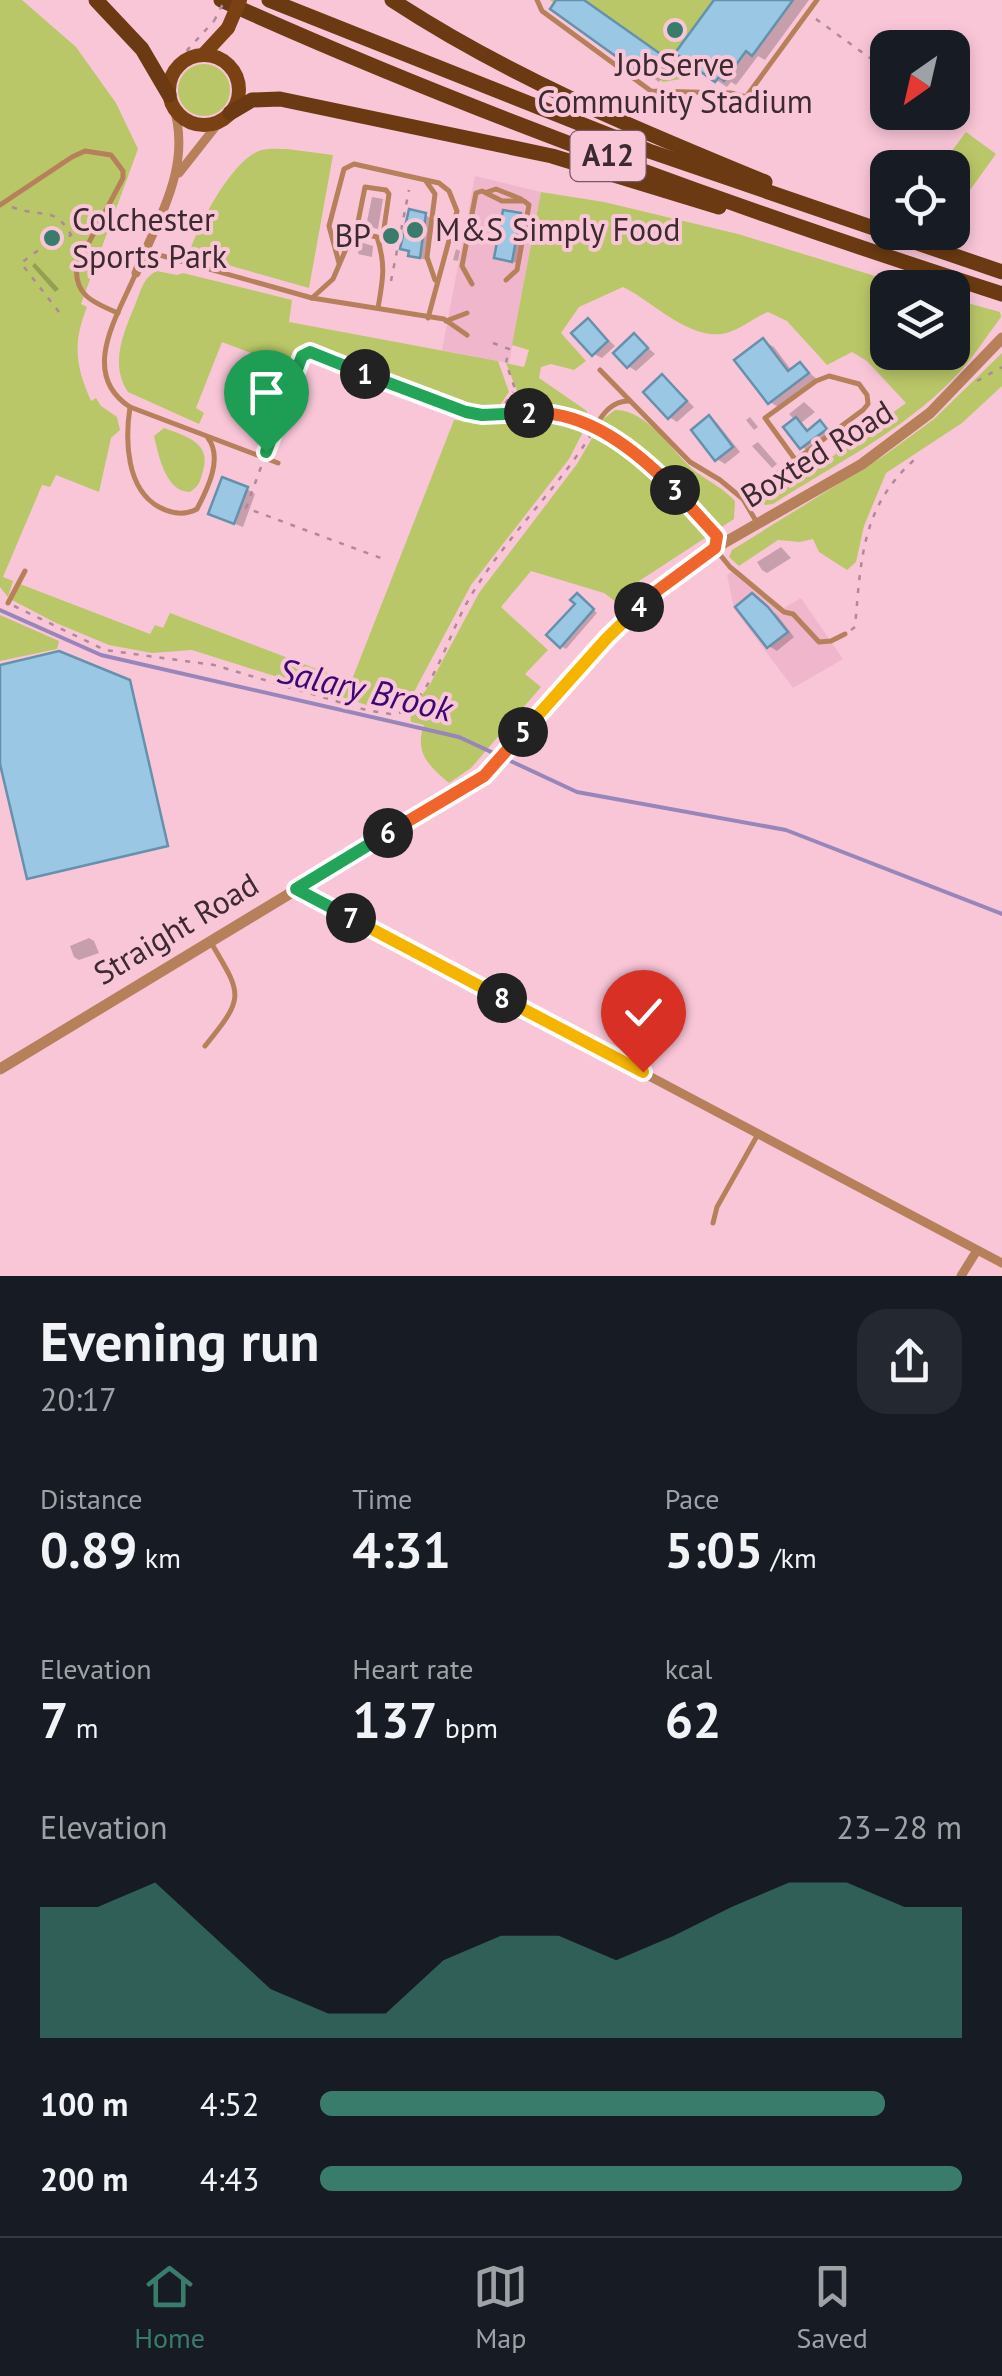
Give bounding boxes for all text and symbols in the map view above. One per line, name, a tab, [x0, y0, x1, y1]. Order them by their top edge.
marker: JobServe Community Stadium	[664, 19, 686, 41]
north arrow	[870, 30, 970, 130]
map controls	[870, 30, 970, 370]
place label: JobServe Community Stadium	[537, 43, 813, 122]
road number: A12	[570, 131, 646, 181]
button: locate	[870, 150, 970, 250]
place label: Colchester Sports Park	[72, 198, 228, 277]
place label: M&S Simply Food	[435, 208, 680, 250]
place label: BP	[334, 214, 371, 256]
marker: M&S Simply Food	[404, 219, 426, 241]
marker: BP	[380, 225, 402, 247]
marker: Colchester Sports Park	[41, 227, 63, 249]
button: layers	[870, 270, 970, 370]
pin: 1	[340, 349, 390, 399]
pin	[224, 350, 309, 453]
text: 1	[357, 355, 373, 392]
icon: arrive	[239, 365, 294, 420]
pin: 2	[504, 388, 554, 438]
street label: Boxted Road	[732, 390, 900, 516]
text: 2	[521, 394, 537, 431]
pin: 3	[650, 465, 700, 515]
text: 3	[667, 471, 683, 508]
pin: 4	[614, 582, 664, 632]
text: 4	[631, 588, 647, 625]
water label: Salary Brook	[273, 647, 458, 732]
pin: 5	[498, 707, 548, 757]
text: 5	[515, 713, 531, 750]
pin: 6	[363, 808, 413, 858]
text: 6	[380, 814, 396, 851]
street label: Straight Road	[85, 863, 266, 994]
pin: 7	[326, 893, 376, 943]
text: 7	[343, 899, 359, 936]
pin	[601, 970, 686, 1073]
pin: 8	[477, 973, 527, 1023]
text: 8	[494, 979, 510, 1016]
icon: check	[616, 985, 671, 1040]
text: Evening run	[40, 1305, 320, 1376]
button: share	[857, 1309, 962, 1414]
text: 20:17	[40, 1378, 117, 1420]
text: Distance	[40, 1480, 143, 1517]
text: Time	[352, 1480, 412, 1517]
text: Pace	[665, 1480, 719, 1517]
text: 0.89	[40, 1517, 137, 1582]
text: 4:31	[352, 1517, 451, 1582]
text: 5:05	[665, 1517, 763, 1582]
text: km	[137, 1539, 181, 1576]
text: /km	[763, 1539, 817, 1576]
text: Elevation	[40, 1650, 152, 1687]
text: Heart rate	[352, 1650, 473, 1687]
text: kcal	[665, 1650, 712, 1687]
text: 7	[40, 1687, 68, 1752]
text: 137	[352, 1687, 437, 1752]
text: 62	[665, 1687, 721, 1752]
text: m	[68, 1709, 99, 1746]
text: bpm	[437, 1709, 498, 1746]
text: Elevation	[40, 1806, 167, 1848]
text: 23–28 m	[837, 1806, 962, 1848]
text: 100 m	[40, 2083, 128, 2125]
text: 4:52	[200, 2083, 259, 2125]
text: 200 m	[40, 2158, 128, 2200]
text: 4:43	[200, 2158, 259, 2200]
tab: Home	[134, 2259, 205, 2356]
tab: Map	[473, 2259, 528, 2356]
tab: Saved	[797, 2259, 868, 2356]

